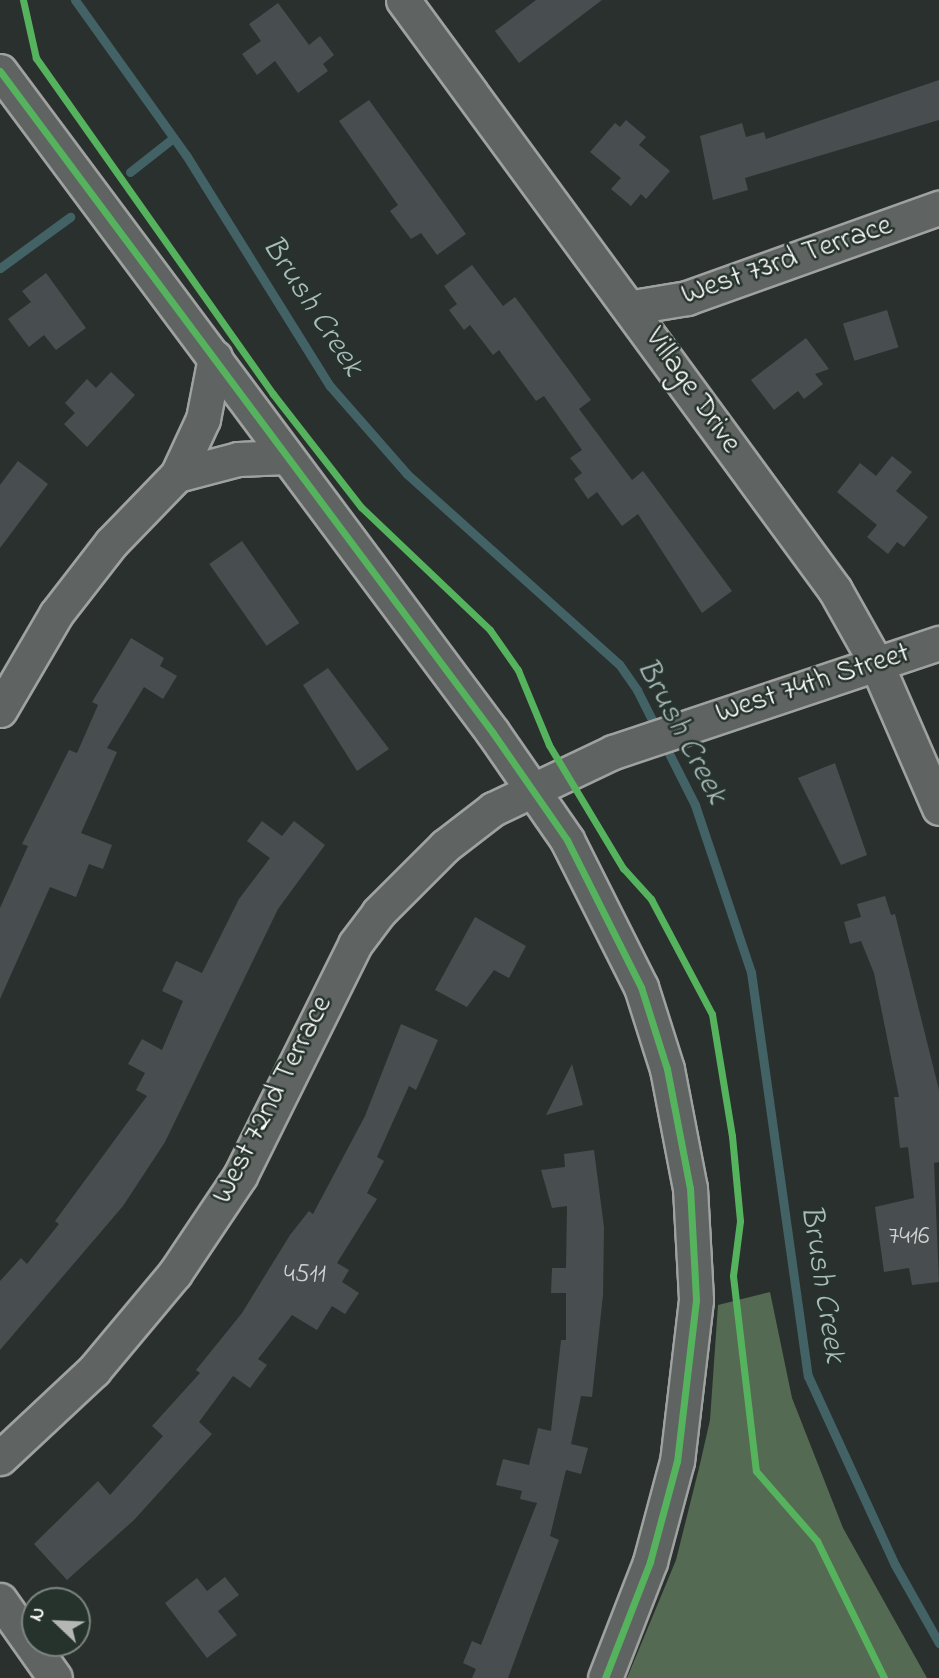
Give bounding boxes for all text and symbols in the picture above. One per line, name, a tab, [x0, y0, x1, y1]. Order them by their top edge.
street label: West 73rd Terrace	[677, 208, 897, 314]
water label: Brush Creek	[252, 230, 370, 384]
street label: Village Drive	[636, 322, 748, 460]
street label: West 74th Street	[712, 636, 914, 732]
water label: Brush Creek	[626, 653, 734, 811]
street label: West 72nd Terrace	[205, 990, 341, 1210]
water label: Brush Creek	[790, 1202, 852, 1366]
house number: 7416	[888, 1222, 930, 1254]
house number: 4511	[284, 1260, 326, 1292]
north arrow	[21, 1587, 91, 1657]
text: N	[23, 1603, 53, 1626]

